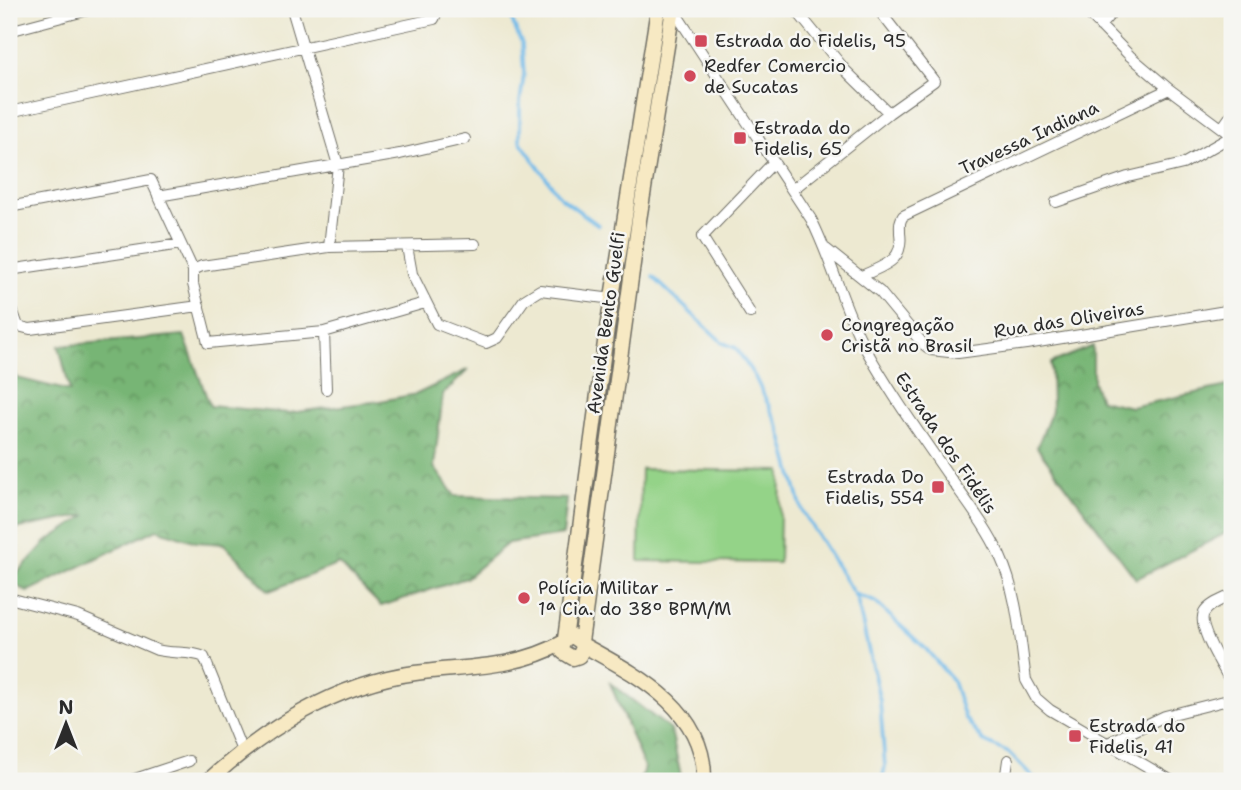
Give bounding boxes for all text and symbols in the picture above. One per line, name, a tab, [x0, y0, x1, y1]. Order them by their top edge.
place label: Estrada do Fidelis, 95	[715, 29, 906, 53]
marker: Estrada do Fidelis, 95	[693, 33, 709, 49]
place label: Redfer Comercio de Sucatas	[704, 54, 846, 99]
marker: Redfer Comercio de Sucatas	[682, 68, 698, 84]
street label: Travessa Indiana	[955, 95, 1103, 181]
place label: Estrada do Fidelis, 65	[754, 116, 850, 161]
marker: Estrada do Fidelis, 65	[732, 130, 748, 146]
street label: Avenida Bento Guelfi	[581, 230, 631, 416]
street label: Rua das Oliveiras	[992, 296, 1146, 344]
place label: Congregação Cristã no Brasil	[841, 313, 974, 358]
marker: Congregação Cristã no Brasil	[819, 327, 835, 343]
street label: Estrada dos Fidélis	[890, 367, 1002, 519]
place label: Estrada Do Fidelis, 554	[825, 465, 924, 510]
marker: Estrada Do Fidelis, 554	[930, 479, 946, 495]
place label: Polícia Militar - 1ª Cia. do 38º BPM/M	[538, 576, 731, 621]
marker: Polícia Militar - 1ª Cia. do 38º BPM/M	[516, 590, 532, 606]
north arrow	[32, 688, 102, 758]
text: N	[58, 695, 74, 720]
place label: Estrada do Fidelis, 41	[1089, 714, 1185, 759]
marker: Estrada do Fidelis, 41	[1067, 728, 1083, 744]

